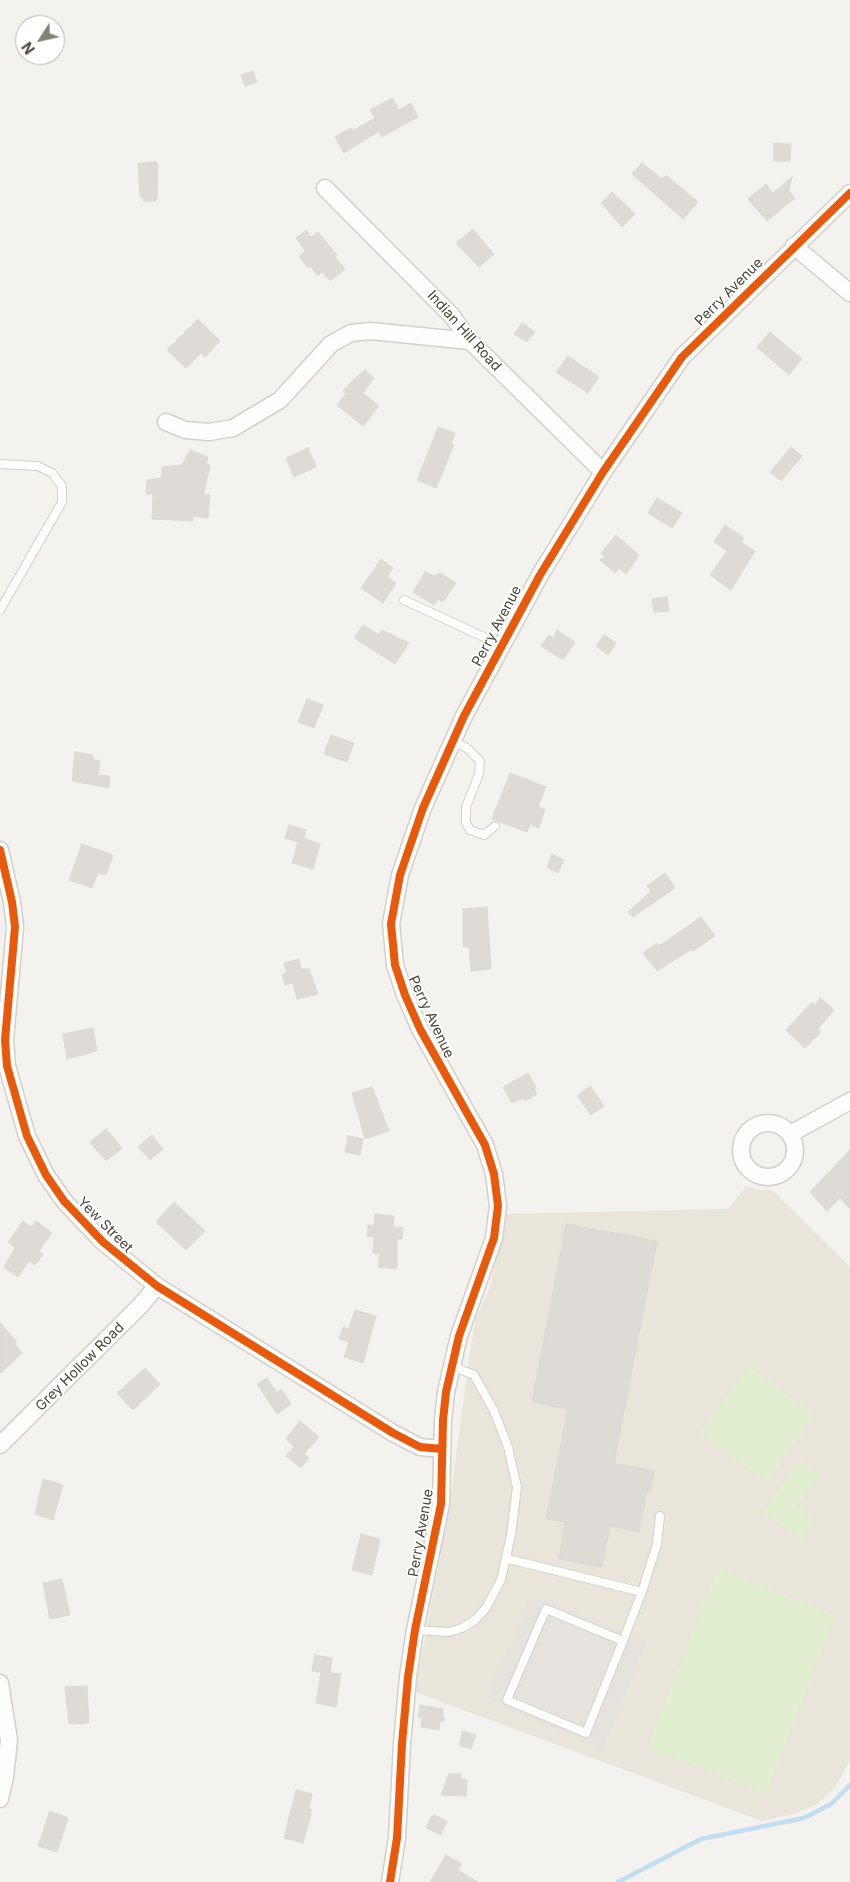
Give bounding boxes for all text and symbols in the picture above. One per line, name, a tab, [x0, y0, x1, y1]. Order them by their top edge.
north arrow	[15, 15, 65, 65]
text: N	[18, 39, 38, 58]
street label: Perry Avenue	[692, 255, 766, 329]
street label: Indian Hill Road	[424, 287, 504, 375]
street label: Perry Avenue	[469, 583, 525, 669]
street label: Perry Avenue	[405, 973, 457, 1061]
street label: Yew Street	[74, 1194, 136, 1256]
street label: Grey Hollow Road	[32, 1319, 128, 1415]
street label: Perry Avenue	[405, 1488, 437, 1578]

